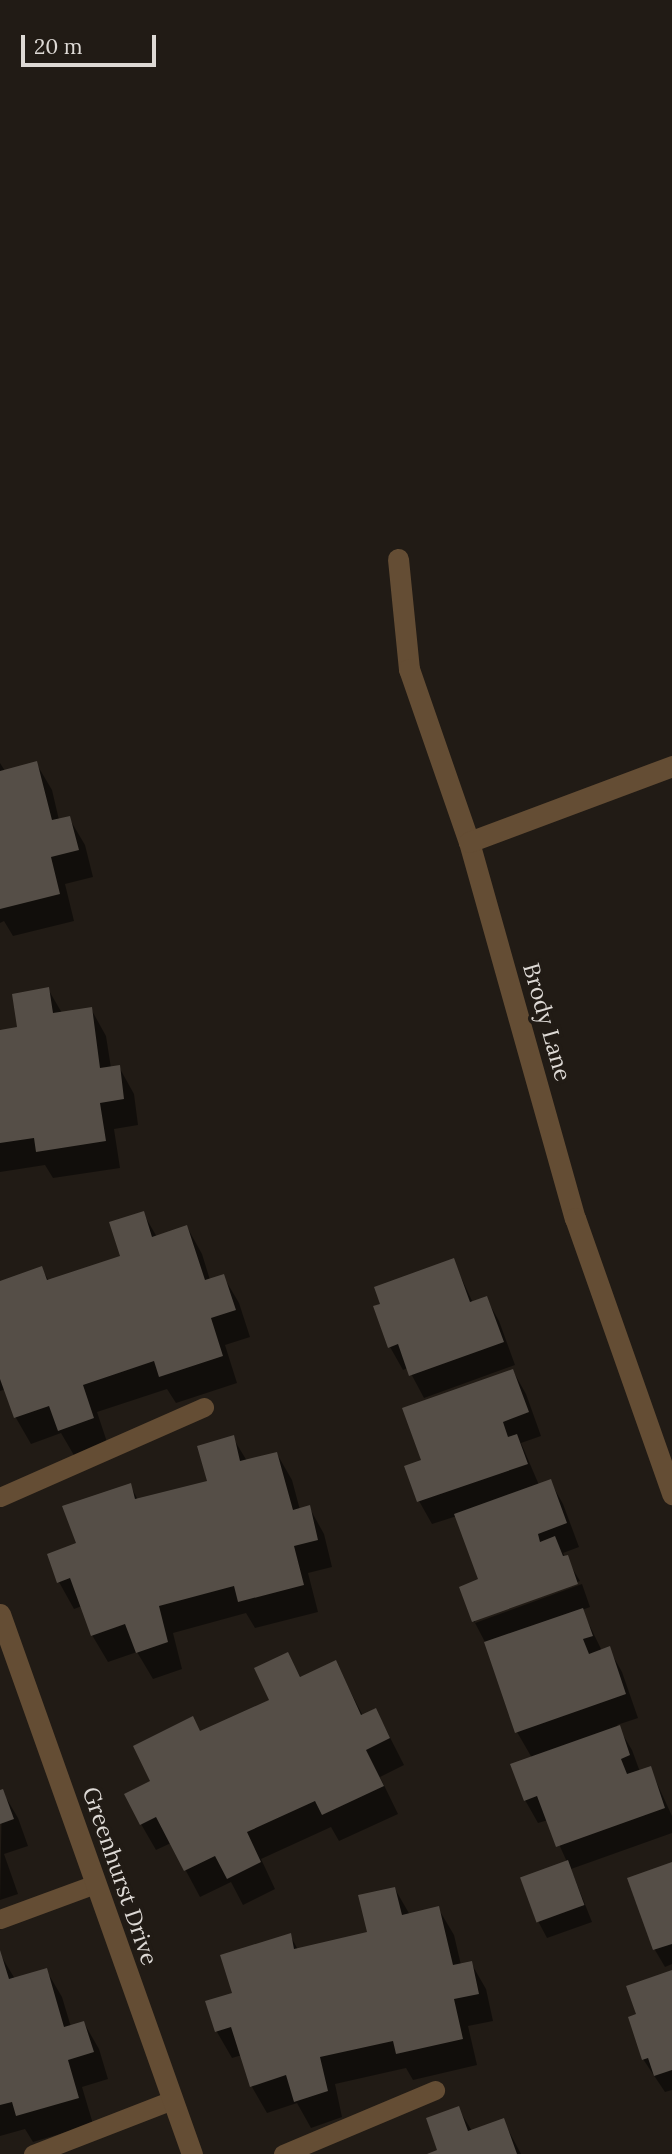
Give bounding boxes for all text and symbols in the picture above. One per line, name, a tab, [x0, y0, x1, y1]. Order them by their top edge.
scale bar	[24, 21, 159, 65]
text: 20 m	[34, 33, 83, 60]
street label: Brody Lane	[517, 960, 577, 1084]
street label: Greenhurst Drive	[77, 1783, 163, 1969]

